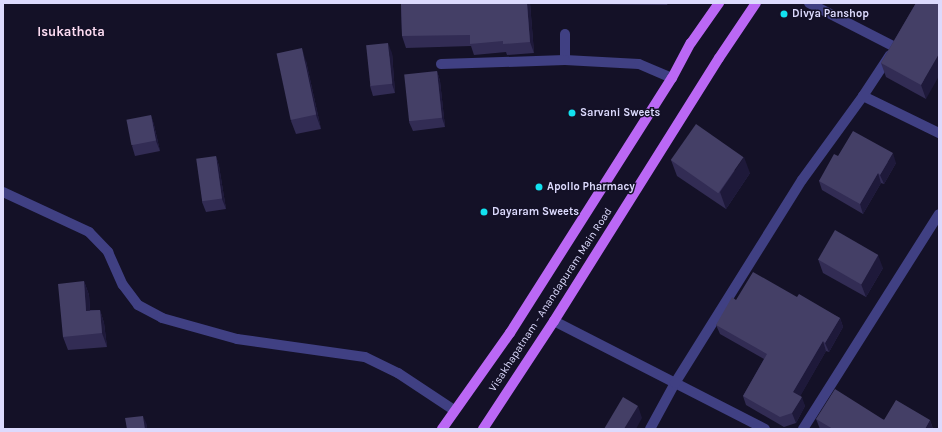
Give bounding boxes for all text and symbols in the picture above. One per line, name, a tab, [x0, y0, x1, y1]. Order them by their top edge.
place label: Divya Panshop	[792, 7, 869, 21]
marker: Divya Panshop	[779, 9, 789, 19]
district label: Isukathota	[37, 24, 105, 40]
place label: Sarvani Sweets	[580, 106, 660, 120]
marker: Sarvani Sweets	[567, 108, 577, 118]
place label: Apollo Pharmacy	[547, 180, 635, 194]
marker: Apollo Pharmacy	[534, 182, 544, 192]
place label: Dayaram Sweets	[492, 205, 579, 219]
street label: Visakhapatnam - Anandapuram Main Road	[487, 206, 615, 394]
marker: Dayaram Sweets	[479, 207, 489, 217]

